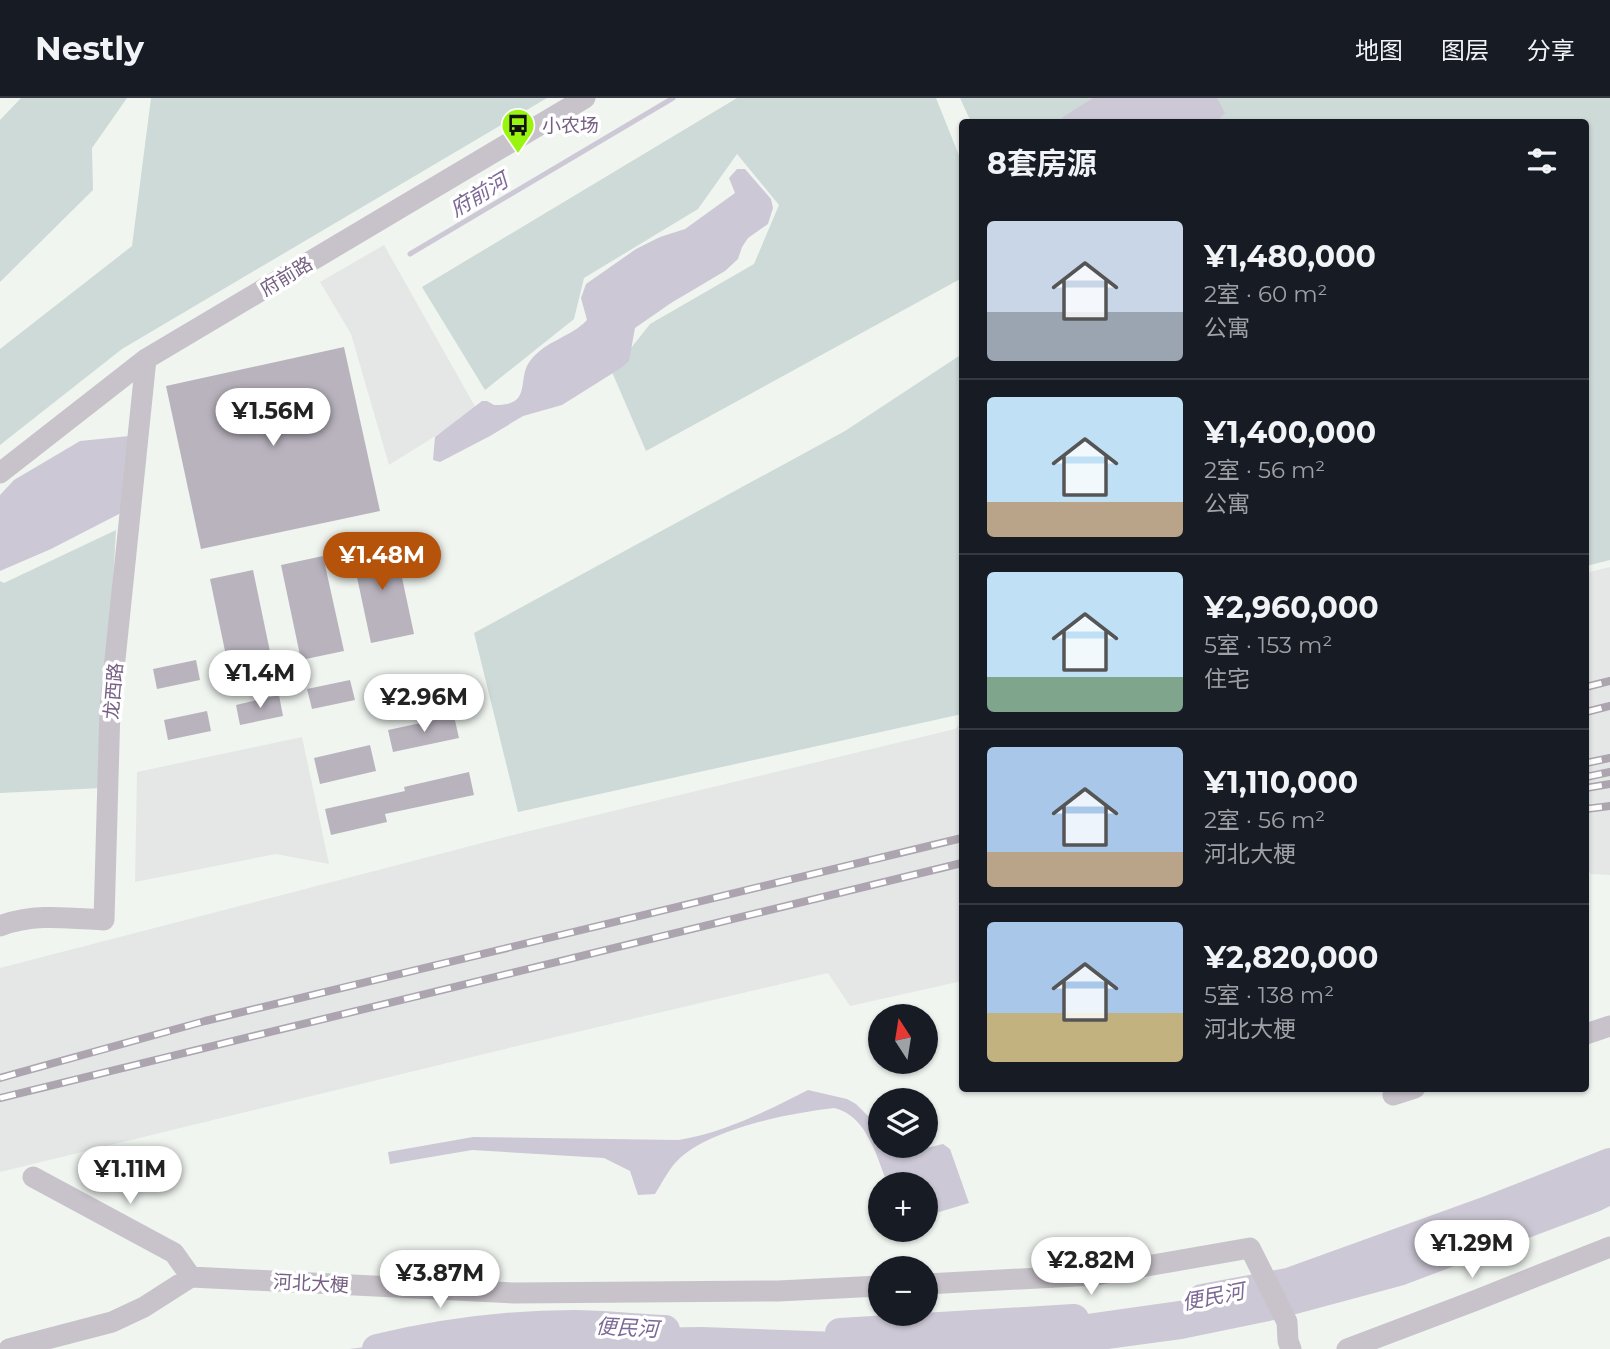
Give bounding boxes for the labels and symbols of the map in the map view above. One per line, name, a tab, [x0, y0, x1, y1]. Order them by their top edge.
bus stop icon: 小农场	[499, 106, 537, 155]
place label: 小农场	[542, 114, 599, 137]
water label: 府前河	[445, 166, 516, 222]
street label: 府前路	[256, 252, 317, 301]
pin: ¥1.56M	[216, 388, 330, 448]
pin: ¥1.48M	[325, 532, 439, 592]
pin: ¥1.4M	[211, 650, 309, 710]
street label: 龙西路	[100, 662, 127, 720]
pin: ¥2.96M	[367, 674, 481, 734]
north arrow	[868, 1004, 938, 1074]
pin: ¥1.11M	[73, 1146, 187, 1206]
pin: ¥1.29M	[1415, 1220, 1529, 1280]
pin: ¥2.82M	[1034, 1238, 1148, 1297]
pin: ¥3.87M	[383, 1250, 497, 1310]
street label: 河北大梗	[272, 1270, 350, 1297]
water label: 便民河	[1180, 1277, 1250, 1315]
water label: 便民河	[595, 1313, 663, 1342]

